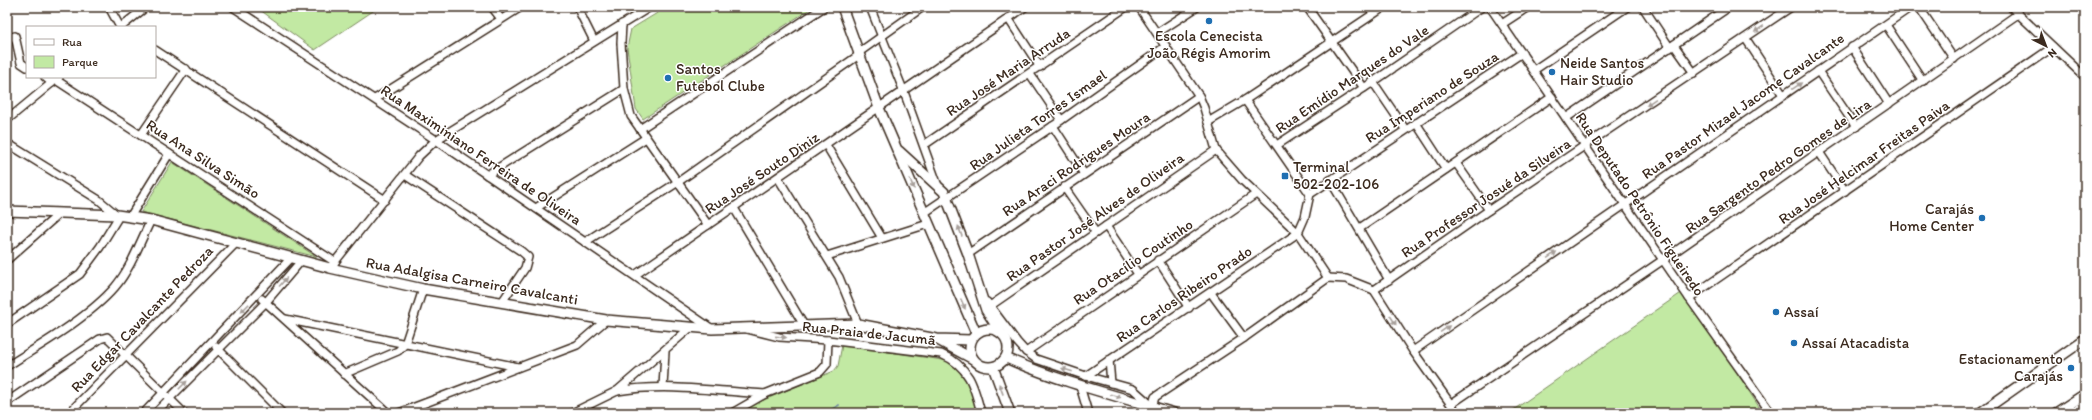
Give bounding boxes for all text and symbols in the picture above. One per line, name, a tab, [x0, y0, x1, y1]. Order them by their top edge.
marker: Escola Cenecista João Régis Amorim	[1204, 16, 1214, 26]
street label: Rua Emídio Marques do Vale	[1272, 21, 1432, 137]
street label: Rua José Maria Arruda	[943, 24, 1074, 120]
one-way arrow	[1754, 25, 1764, 33]
legend	[26, 26, 156, 78]
north arrow	[2026, 26, 2066, 66]
place label: Escola Cenecista João Régis Amorim	[1147, 27, 1271, 62]
street label: Rua Pastor Mizael Jacome Cavalcante	[1638, 29, 1848, 183]
text: Rua	[62, 35, 82, 49]
text: N	[2045, 46, 2059, 60]
street label: Rua Imperiano de Souza	[1362, 47, 1502, 147]
place label: Neide Santos Hair Studio	[1560, 54, 1645, 89]
text: Parque	[62, 55, 98, 69]
place label: Santos Futebol Clube	[676, 60, 765, 95]
street label: Rua Julieta Torres Ismael	[966, 65, 1111, 174]
marker: Neide Santos Hair Studio	[1547, 67, 1557, 77]
marker: Santos Futebol Clube	[663, 73, 673, 83]
street label: Rua Maximiniano Ferreira de Oliveira	[377, 81, 585, 229]
one-way arrow	[1791, 82, 1803, 89]
street label: Rua Sargento Pedro Gomes de Lira	[1682, 95, 1875, 237]
street label: Rua José Helcimar Freitas Paiva	[1775, 96, 1953, 228]
one-way arrow	[1646, 98, 1657, 106]
street label: Rua Araci Rodrigues Moura	[999, 107, 1154, 220]
street label: Rua Deputado Petrônio Figueiredo	[1572, 109, 1708, 299]
street label: Rua Ana Silva Simão	[143, 116, 263, 202]
street label: Rua José Souto Diniz	[701, 128, 823, 218]
street label: Rua Professor Josué da Silveira	[1398, 134, 1574, 262]
street label: Rua Pastor José Alves de Oliveira	[1003, 148, 1187, 285]
place label: Terminal 502-202-106	[1293, 158, 1379, 193]
marker: Terminal 502-202-106	[1280, 171, 1290, 181]
one-way arrow	[909, 179, 915, 191]
place label: Carajás Home Center	[1889, 200, 1974, 235]
marker: Carajás Home Center	[1977, 213, 1987, 223]
street label: Rua Otacílio Coutinho	[1070, 215, 1196, 309]
one-way arrow	[956, 225, 962, 237]
street label: Rua Edgar Cavalcante Pedroza	[67, 242, 217, 396]
street label: Rua Carlos Ribeiro Prado	[1113, 242, 1255, 346]
one-way arrow	[1547, 251, 1557, 259]
street label: Rua Adalgisa Carneiro Cavalcanti	[365, 253, 579, 309]
one-way arrow	[278, 277, 287, 287]
one-way arrow	[960, 298, 966, 309]
one-way arrow	[241, 303, 250, 312]
place label: Assaí	[1784, 303, 1819, 321]
marker: Assaí	[1771, 307, 1781, 317]
one-way arrow	[1390, 314, 1397, 326]
street label: Rua Praia de Jacumã	[801, 317, 937, 349]
one-way arrow	[1440, 325, 1450, 333]
one-way arrow	[775, 334, 787, 340]
place label: Assaí Atacadista	[1802, 334, 1910, 352]
marker: Assaí Atacadista	[1789, 338, 1799, 348]
place label: Estacionamento Carajás	[1959, 350, 2063, 385]
marker: Estacionamento Carajás	[2066, 363, 2076, 373]
one-way arrow	[1061, 367, 1073, 373]
one-way arrow	[178, 380, 188, 390]
one-way arrow	[998, 383, 1004, 395]
one-way arrow	[1110, 394, 1122, 400]

